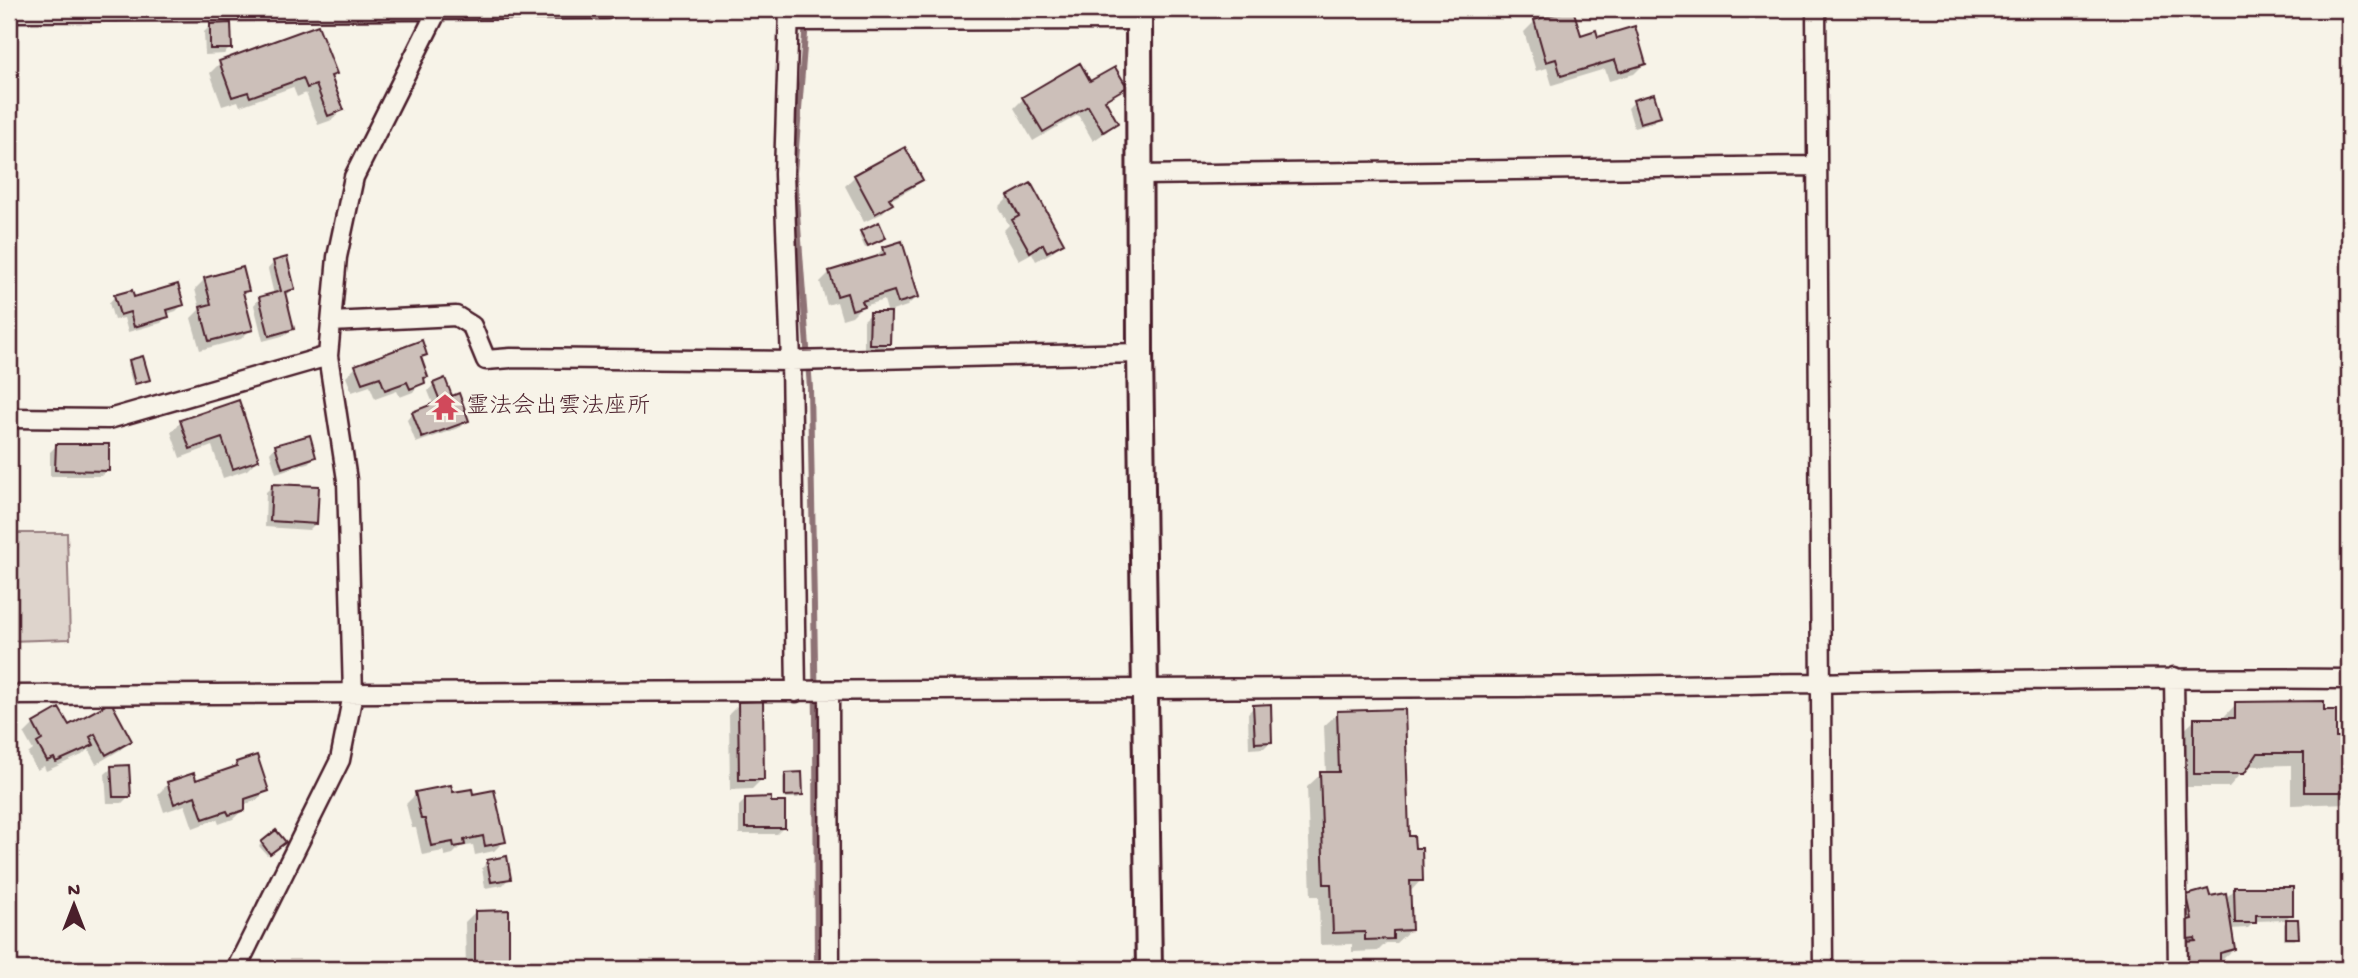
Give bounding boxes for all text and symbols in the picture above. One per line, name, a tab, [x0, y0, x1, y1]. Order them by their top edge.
temple icon: 霊法会出雲法座所	[430, 392, 460, 422]
place label: 霊法会出雲法座所	[466, 392, 650, 421]
north arrow	[38, 870, 108, 940]
text: N	[68, 880, 80, 903]

